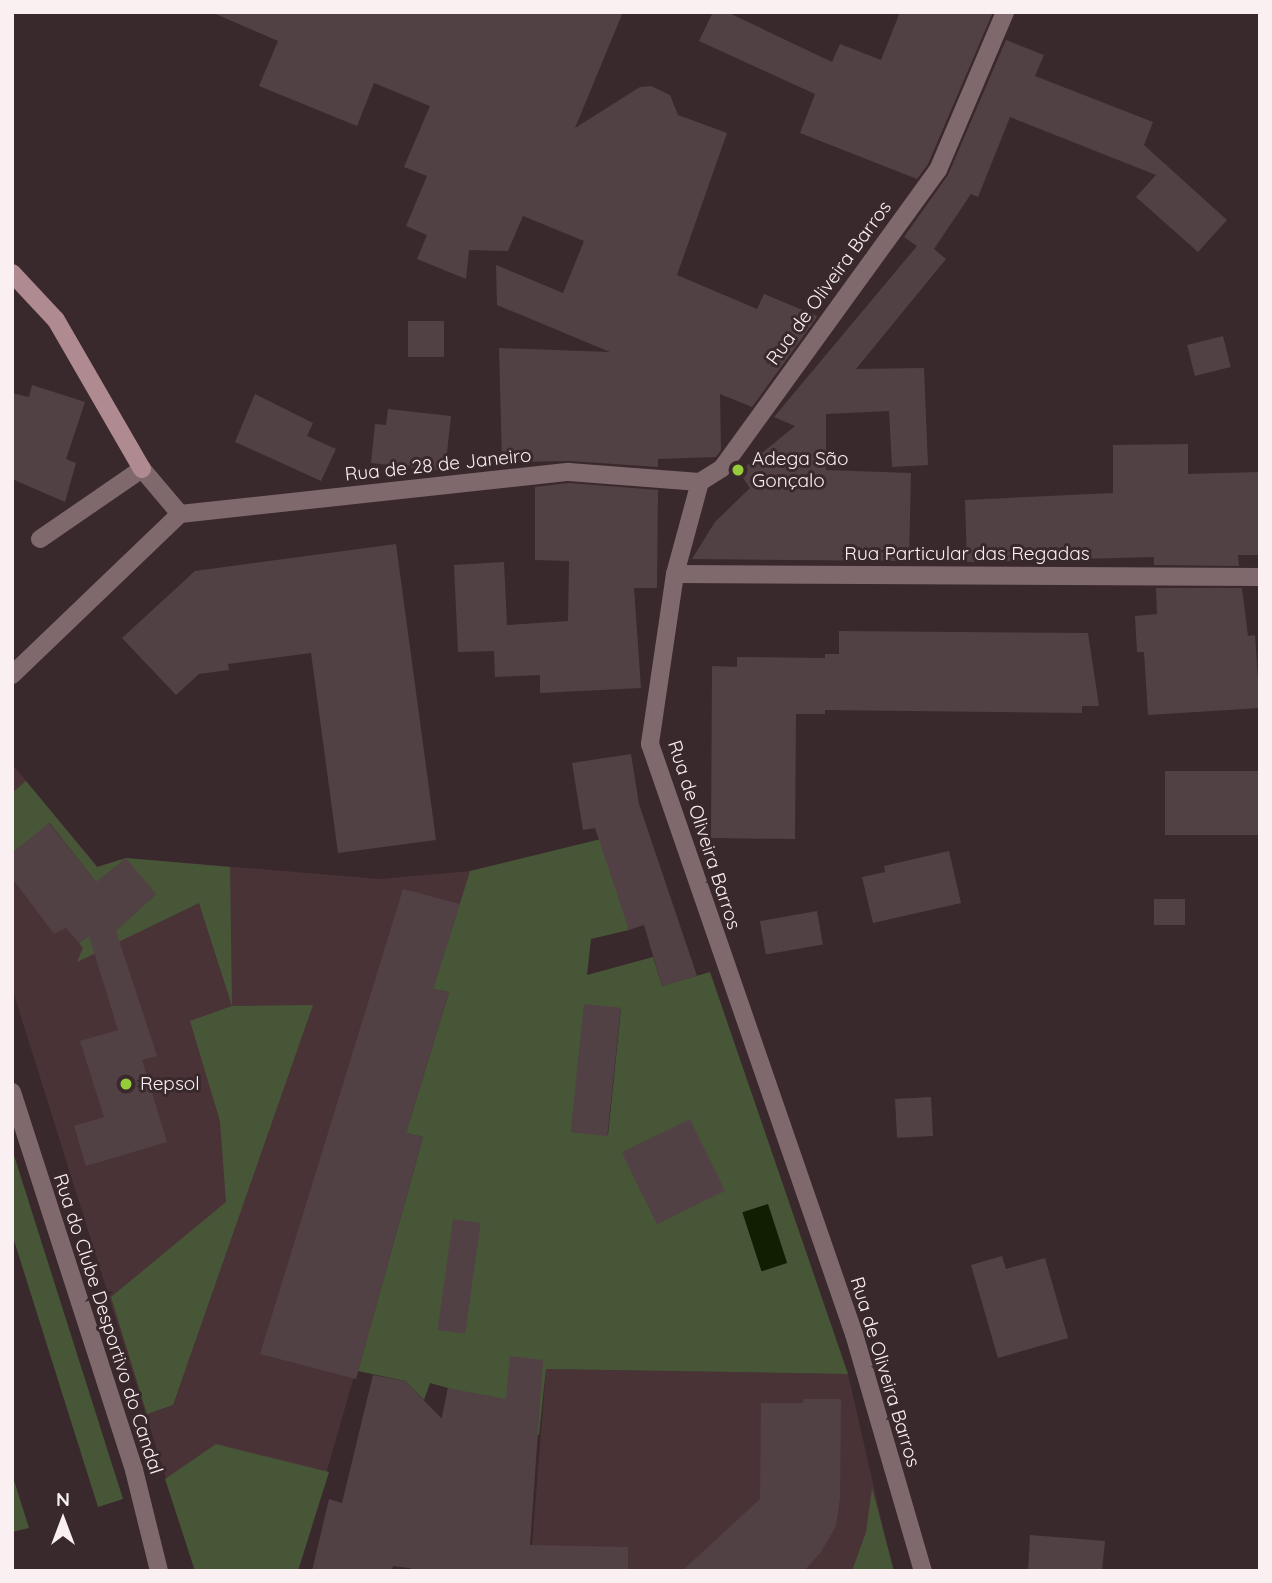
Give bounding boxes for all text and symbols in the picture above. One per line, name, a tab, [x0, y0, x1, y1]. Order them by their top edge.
street label: Rua de Oliveira Barros	[762, 196, 896, 370]
street label: Rua de 28 de Janeiro	[344, 444, 532, 486]
place label: Adega São Gonçalo	[752, 448, 849, 492]
marker: Adega São Gonçalo	[730, 462, 746, 478]
street label: Rua Particular das Regadas	[844, 543, 1090, 565]
street label: Rua de Oliveira Barros	[663, 738, 745, 932]
place label: Repsol	[140, 1073, 200, 1095]
marker: Repsol	[118, 1076, 134, 1092]
street label: Rua do Clube Desportivo do Candal	[49, 1171, 167, 1477]
street label: Rua de Oliveira Barros	[845, 1274, 925, 1470]
north arrow	[28, 1485, 98, 1555]
text: N	[56, 1487, 70, 1511]

